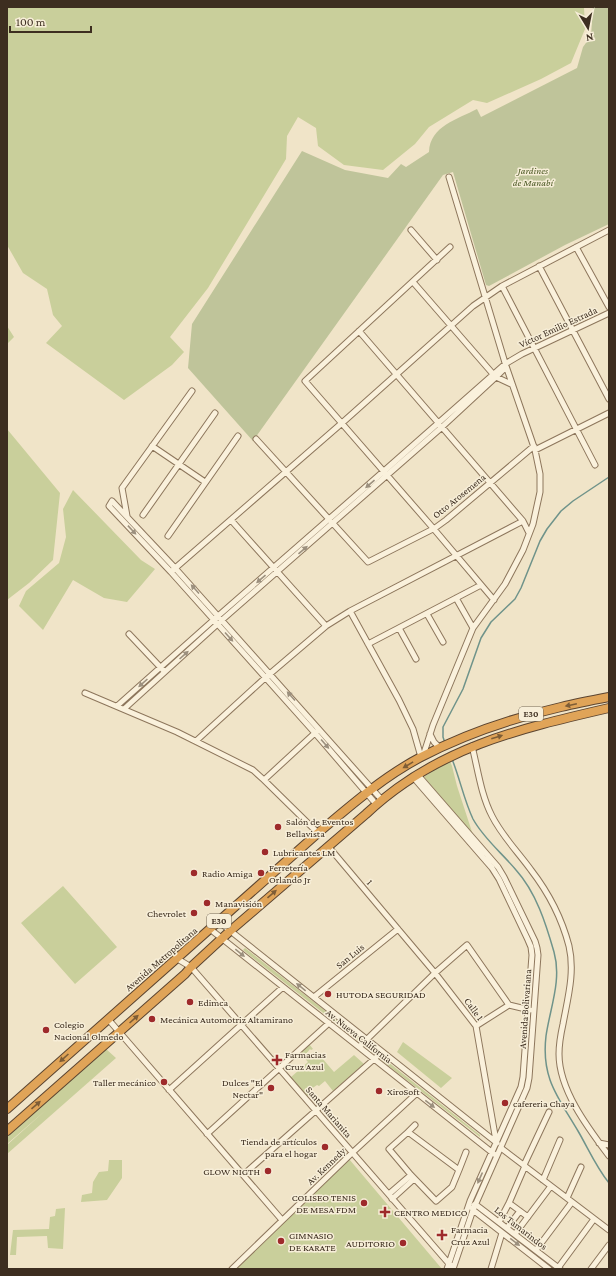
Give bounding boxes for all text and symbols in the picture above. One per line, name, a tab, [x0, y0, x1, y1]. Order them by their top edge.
scale bar	[10, 8, 91, 34]
north arrow	[568, 8, 608, 48]
text: 100 m	[16, 15, 46, 29]
text: N	[585, 31, 594, 44]
park label: Jardines de Manabí	[513, 165, 554, 188]
street label: Víctor Emilio Estrada	[517, 304, 599, 350]
street label: Otto Arosemena	[430, 471, 488, 521]
one-way arrow	[364, 480, 375, 489]
one-way arrow	[127, 526, 136, 535]
one-way arrow	[298, 545, 308, 555]
one-way arrow	[256, 574, 266, 583]
one-way arrow	[191, 585, 200, 594]
one-way arrow	[224, 632, 233, 642]
one-way arrow	[179, 650, 190, 659]
one-way arrow	[138, 679, 148, 688]
one-way arrow	[287, 692, 296, 701]
one-way arrow	[565, 702, 577, 708]
road number: E30	[519, 707, 543, 721]
one-way arrow	[491, 734, 503, 740]
one-way arrow	[320, 739, 329, 750]
one-way arrow	[403, 761, 413, 769]
place label: Salón de Eventos Bellavista	[286, 816, 353, 839]
marker: Salón de Eventos Bellavista	[273, 822, 283, 832]
marker: Lubricantes LM	[260, 847, 270, 857]
place label: Lubricantes LM	[273, 847, 335, 858]
place label: Ferretería Orlando Jr	[269, 862, 311, 885]
marker: Radio Amiga	[189, 868, 199, 878]
place label: Radio Amiga	[202, 868, 253, 879]
marker: Ferretería Orlando Jr	[256, 868, 266, 878]
street label: 1	[365, 877, 375, 887]
one-way arrow	[267, 890, 278, 899]
marker: Manavisión	[202, 898, 212, 908]
place label: Manavisión	[215, 898, 263, 909]
place label: Chevrolet	[147, 908, 187, 919]
marker: Chevrolet	[189, 908, 199, 918]
road number: E30	[207, 914, 231, 928]
street label: Avenida Metropolitana	[123, 924, 200, 993]
street label: San Luis	[334, 941, 366, 971]
one-way arrow	[235, 949, 246, 957]
street label: Avenida Bolivariana	[517, 968, 533, 1049]
one-way arrow	[296, 983, 307, 992]
marker: HUTODA SEGURIDAD	[323, 989, 333, 999]
place label: HUTODA SEGURIDAD	[336, 989, 426, 1000]
street label: Calle 1	[462, 996, 486, 1022]
marker: Edimca	[185, 997, 195, 1007]
place label: Edimca	[198, 997, 228, 1008]
street label: Av. Nueva California	[324, 1007, 395, 1065]
marker: Mecánica Automotriz Altamirano	[147, 1014, 157, 1024]
place label: Mecánica Automotriz Altamirano	[160, 1014, 293, 1025]
one-way arrow	[129, 1015, 138, 1024]
place label: Colegio Nacional Olmedo	[54, 1019, 123, 1042]
marker: Colegio Nacional Olmedo	[41, 1025, 51, 1035]
place label: Farmacias Cruz Azul	[285, 1049, 326, 1072]
one-way arrow	[60, 1053, 69, 1062]
marker: Farmacias Cruz Azul	[272, 1055, 282, 1065]
place label: Taller mecánico	[93, 1077, 156, 1088]
marker: Taller mecánico	[159, 1077, 169, 1087]
place label: Dulces "El Nectar"	[222, 1077, 263, 1100]
marker: Dulces "El Nectar"	[266, 1083, 276, 1093]
street label: Santa Marianita	[304, 1084, 354, 1140]
marker: XiroSoft	[374, 1086, 384, 1096]
place label: XiroSoft	[387, 1086, 420, 1097]
marker: cafereria Chaya	[500, 1098, 510, 1108]
place label: cafereria Chaya	[513, 1098, 575, 1109]
one-way arrow	[424, 1099, 435, 1108]
one-way arrow	[32, 1101, 41, 1110]
place label: Tienda de artículos para el hogar	[241, 1136, 317, 1159]
marker: Tienda de artículos para el hogar	[320, 1142, 330, 1152]
street label: Av. Kennedy	[305, 1145, 348, 1187]
place label: GLOW NIGTH	[203, 1166, 260, 1177]
marker: GLOW NIGTH	[263, 1166, 273, 1176]
one-way arrow	[477, 1172, 483, 1183]
place label: COLISEO TENIS DE MESA FDM	[292, 1192, 356, 1215]
marker: COLISEO TENIS DE MESA FDM	[359, 1198, 369, 1208]
street label: Los Tamarindos	[492, 1204, 550, 1252]
marker: CENTRO MEDICO	[379, 1206, 391, 1218]
place label: CENTRO MEDICO	[394, 1207, 468, 1218]
place label: Farmacia Cruz Azul	[451, 1224, 490, 1247]
marker: Farmacia Cruz Azul	[436, 1229, 448, 1241]
place label: GIMNASIO DE KARATE	[289, 1230, 336, 1253]
marker: GIMNASIO DE KARATE	[276, 1236, 286, 1246]
place label: AUDITORIO	[346, 1238, 395, 1249]
marker: AUDITORIO	[398, 1238, 408, 1248]
one-way arrow	[509, 1238, 520, 1247]

